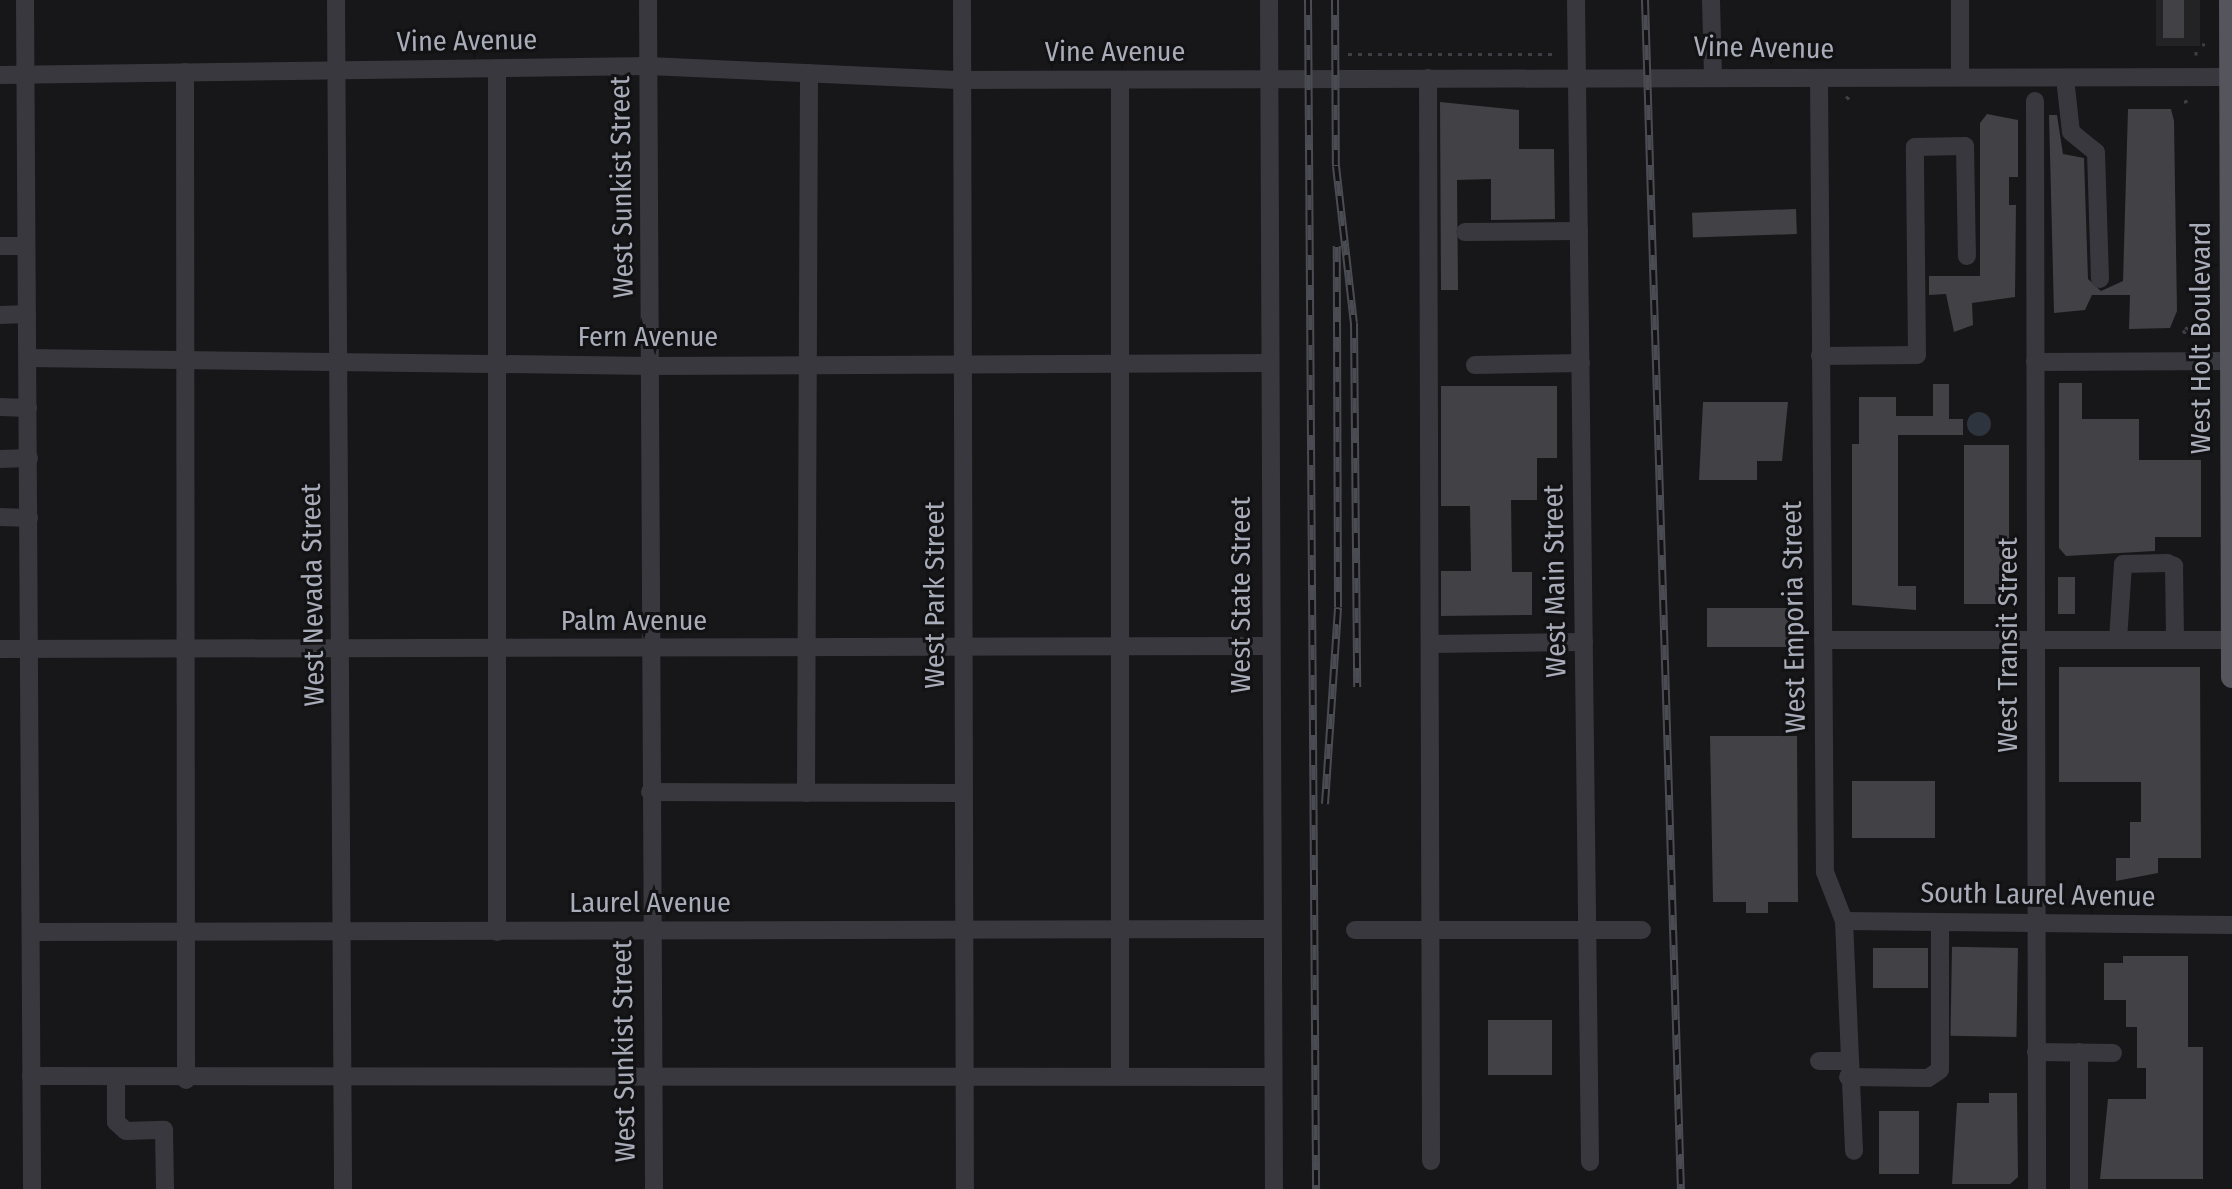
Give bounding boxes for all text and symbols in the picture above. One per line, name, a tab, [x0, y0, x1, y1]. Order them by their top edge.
street label: Vine Avenue	[396, 23, 538, 59]
street label: Vine Avenue	[1693, 30, 1835, 66]
street label: Vine Avenue	[1045, 35, 1185, 69]
street label: West Sunkist Street	[603, 76, 641, 298]
street label: West Holt Boulevard	[2184, 222, 2218, 454]
street label: Fern Avenue	[578, 320, 718, 354]
street label: West Nevada Street	[294, 483, 332, 707]
street label: West Main Street	[1537, 484, 1573, 678]
street label: West State Street	[1224, 497, 1258, 693]
street label: West Park Street	[918, 501, 952, 689]
street label: West Emporia Street	[1775, 501, 1813, 733]
street label: West Transit Street	[1991, 537, 2025, 753]
street label: Palm Avenue	[561, 604, 707, 638]
street label: South Laurel Avenue	[1920, 876, 2156, 914]
street label: Laurel Avenue	[569, 886, 731, 920]
street label: West Sunkist Street	[605, 940, 643, 1162]

